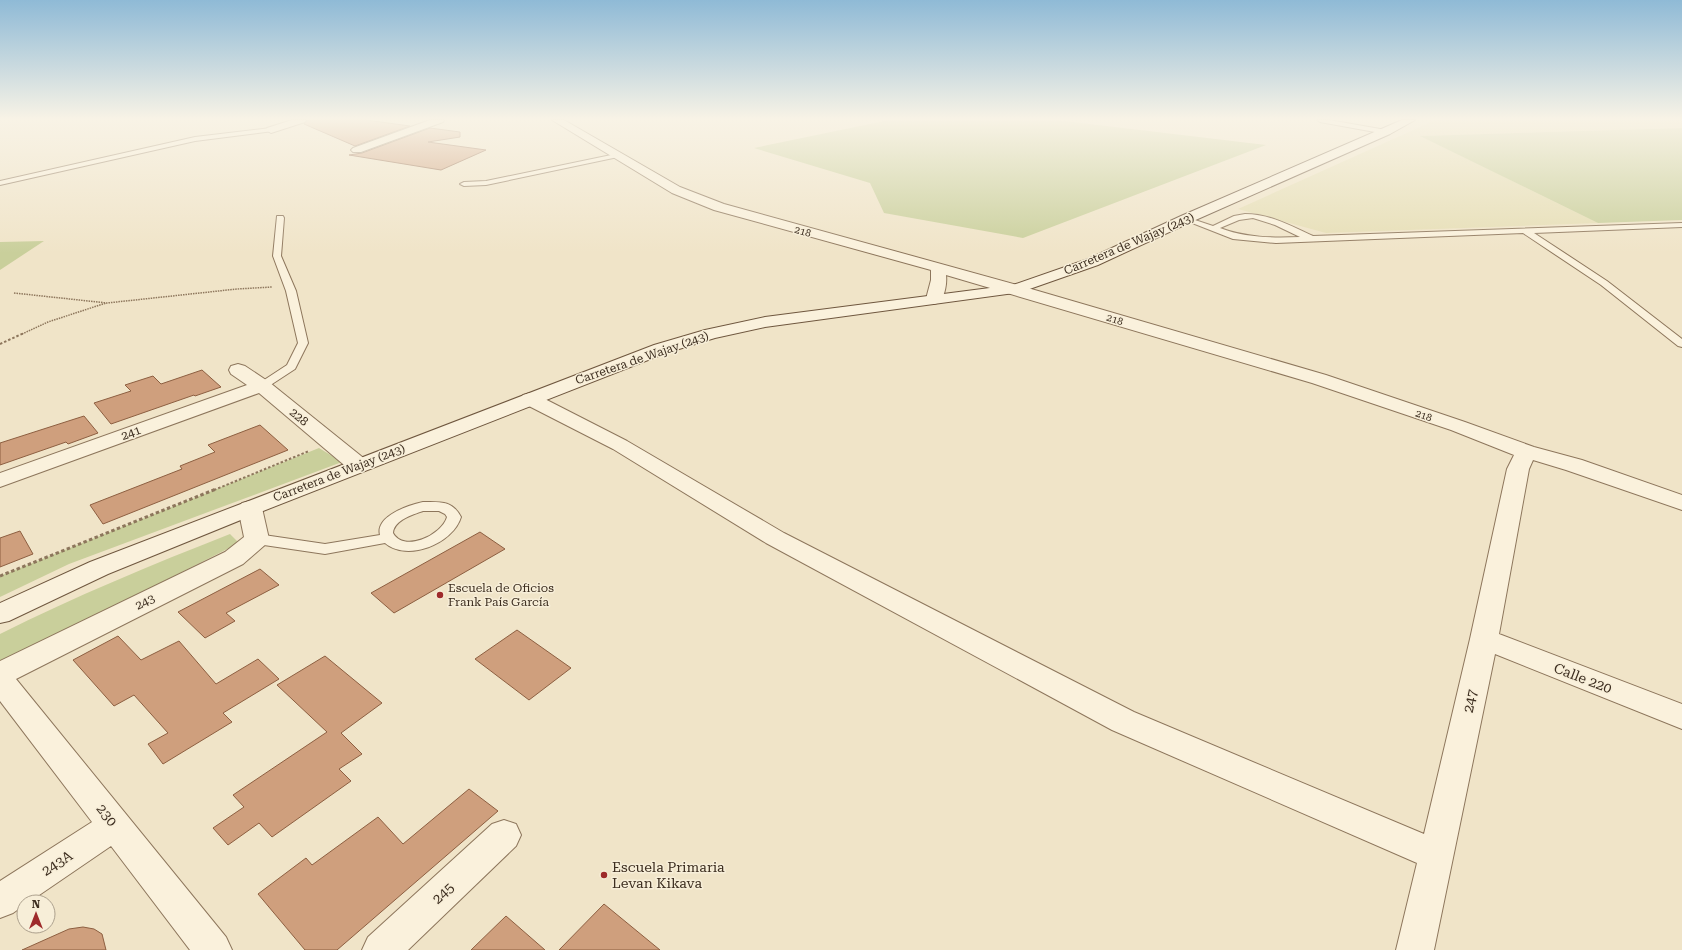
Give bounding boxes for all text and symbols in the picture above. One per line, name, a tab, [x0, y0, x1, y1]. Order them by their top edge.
street label: Carretera de Wajay (243)	[1062, 210, 1196, 278]
street label: 218	[793, 224, 813, 239]
street label: 218	[1105, 312, 1125, 327]
street label: Carretera de Wajay (243)	[573, 329, 711, 387]
street label: 228	[287, 405, 311, 429]
street label: 218	[1414, 408, 1434, 424]
street label: 241	[119, 423, 143, 443]
street label: Carretera de Wajay (243)	[271, 441, 407, 505]
place label: Escuela de Oficios Frank País García	[448, 581, 554, 609]
marker: Escuela de Oficios Frank País García	[435, 590, 445, 600]
street label: 243	[133, 591, 157, 613]
street label: Calle 220	[1552, 660, 1615, 696]
street label: 247	[1460, 688, 1480, 714]
street label: 230	[93, 801, 121, 829]
street label: 243A	[39, 847, 76, 879]
place label: Escuela Primaria Levan Kikava	[612, 859, 725, 891]
marker: Escuela Primaria Levan Kikava	[599, 870, 609, 880]
street label: 245	[429, 879, 457, 907]
north arrow	[16, 894, 56, 934]
text: N	[32, 898, 41, 911]

